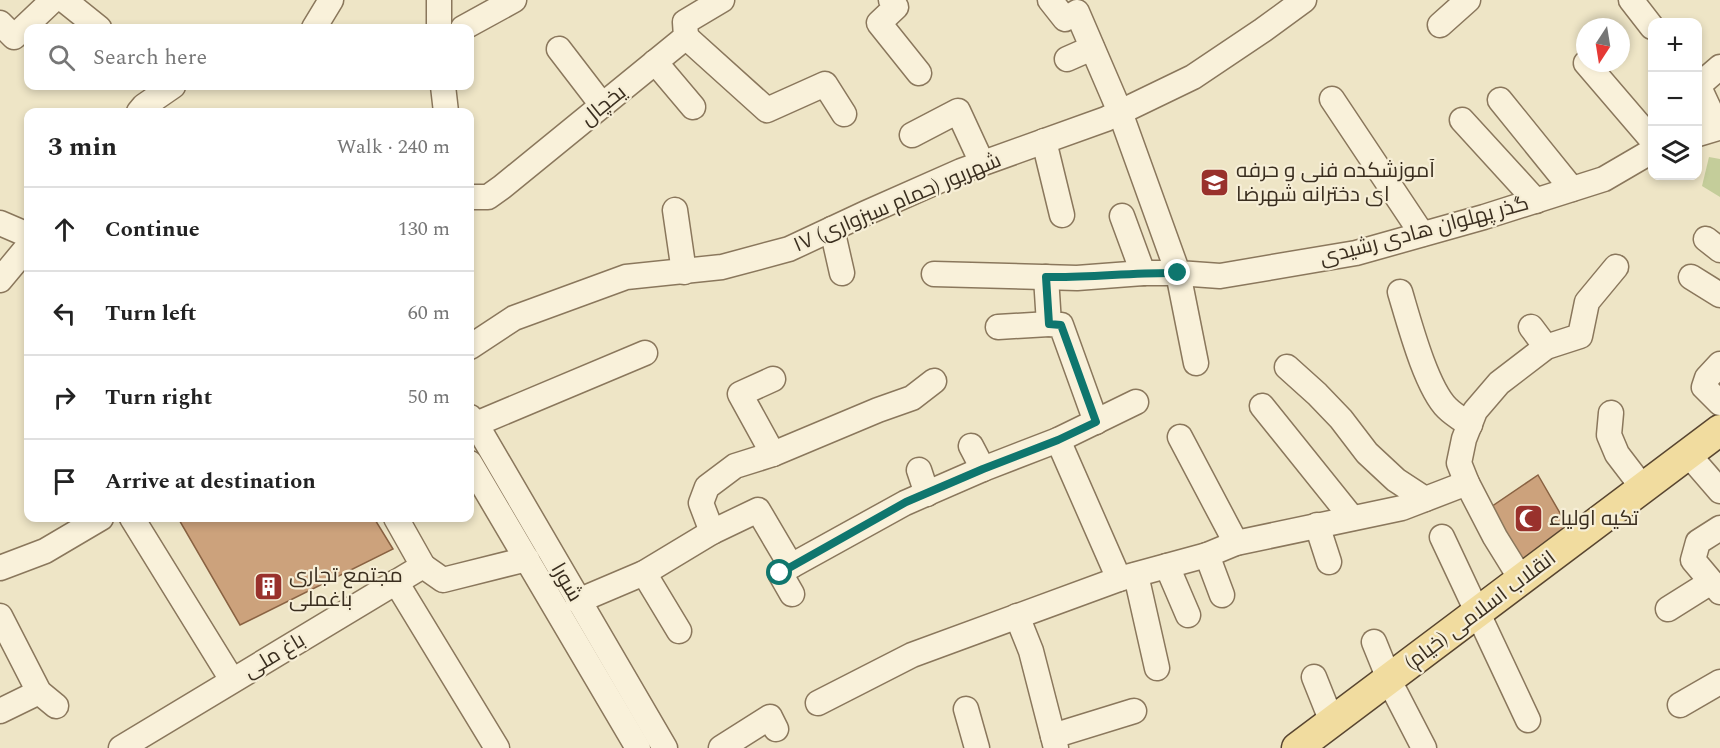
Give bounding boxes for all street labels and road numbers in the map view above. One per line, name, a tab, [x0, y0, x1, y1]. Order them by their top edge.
street label: یخچال	[574, 77, 634, 134]
street label: ۱۷ شهریور (حمام سبزواری)	[788, 145, 1006, 261]
street label: گذر پهلوان هادی رشیدی	[1316, 188, 1532, 274]
street label: انقلاب اسلامی (خیام)	[1398, 543, 1563, 679]
street label: شورا	[542, 557, 590, 608]
street label: باغ ملی	[237, 625, 312, 687]

